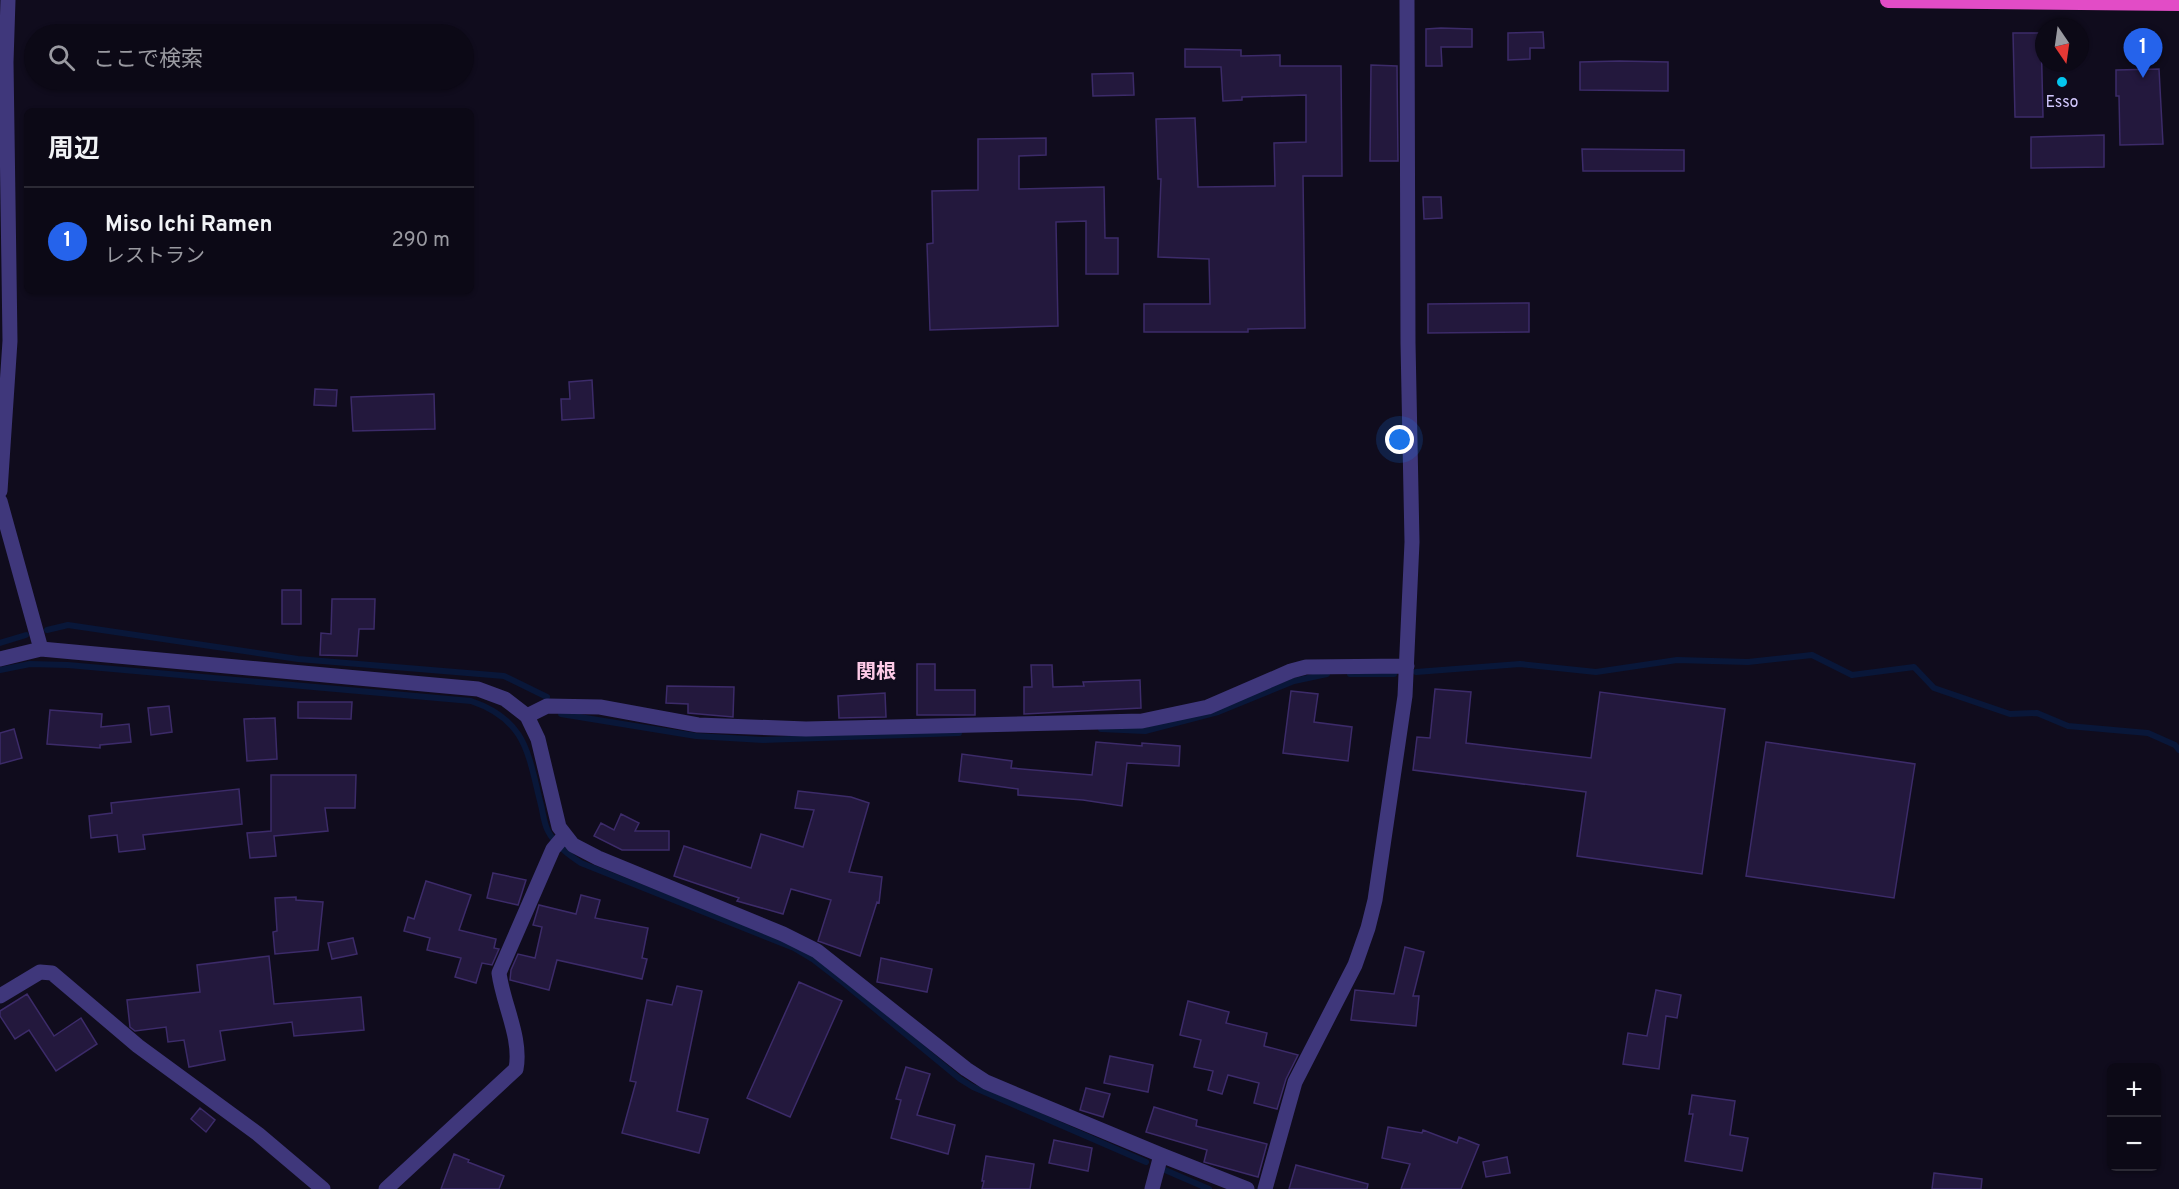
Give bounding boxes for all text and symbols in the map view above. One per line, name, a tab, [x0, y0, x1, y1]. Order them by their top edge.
north arrow	[2035, 18, 2089, 72]
search box	[24, 24, 474, 90]
pin: 1	[2124, 28, 2162, 78]
icon: search	[45, 41, 78, 74]
text: ここで検索	[93, 47, 203, 74]
marker: Esso	[2055, 75, 2069, 89]
place label: Esso	[2045, 93, 2079, 113]
text: 周辺	[48, 134, 100, 167]
text: Miso Ichi Ramen	[105, 212, 273, 239]
text: 1	[64, 228, 72, 254]
text: 290 m	[392, 228, 450, 254]
text: レストラン	[105, 244, 205, 270]
your location	[1385, 425, 1414, 454]
district label: 関根	[856, 660, 896, 686]
map controls	[2107, 1063, 2161, 1171]
button: +	[2107, 1063, 2161, 1117]
button: −	[2107, 1117, 2161, 1171]

